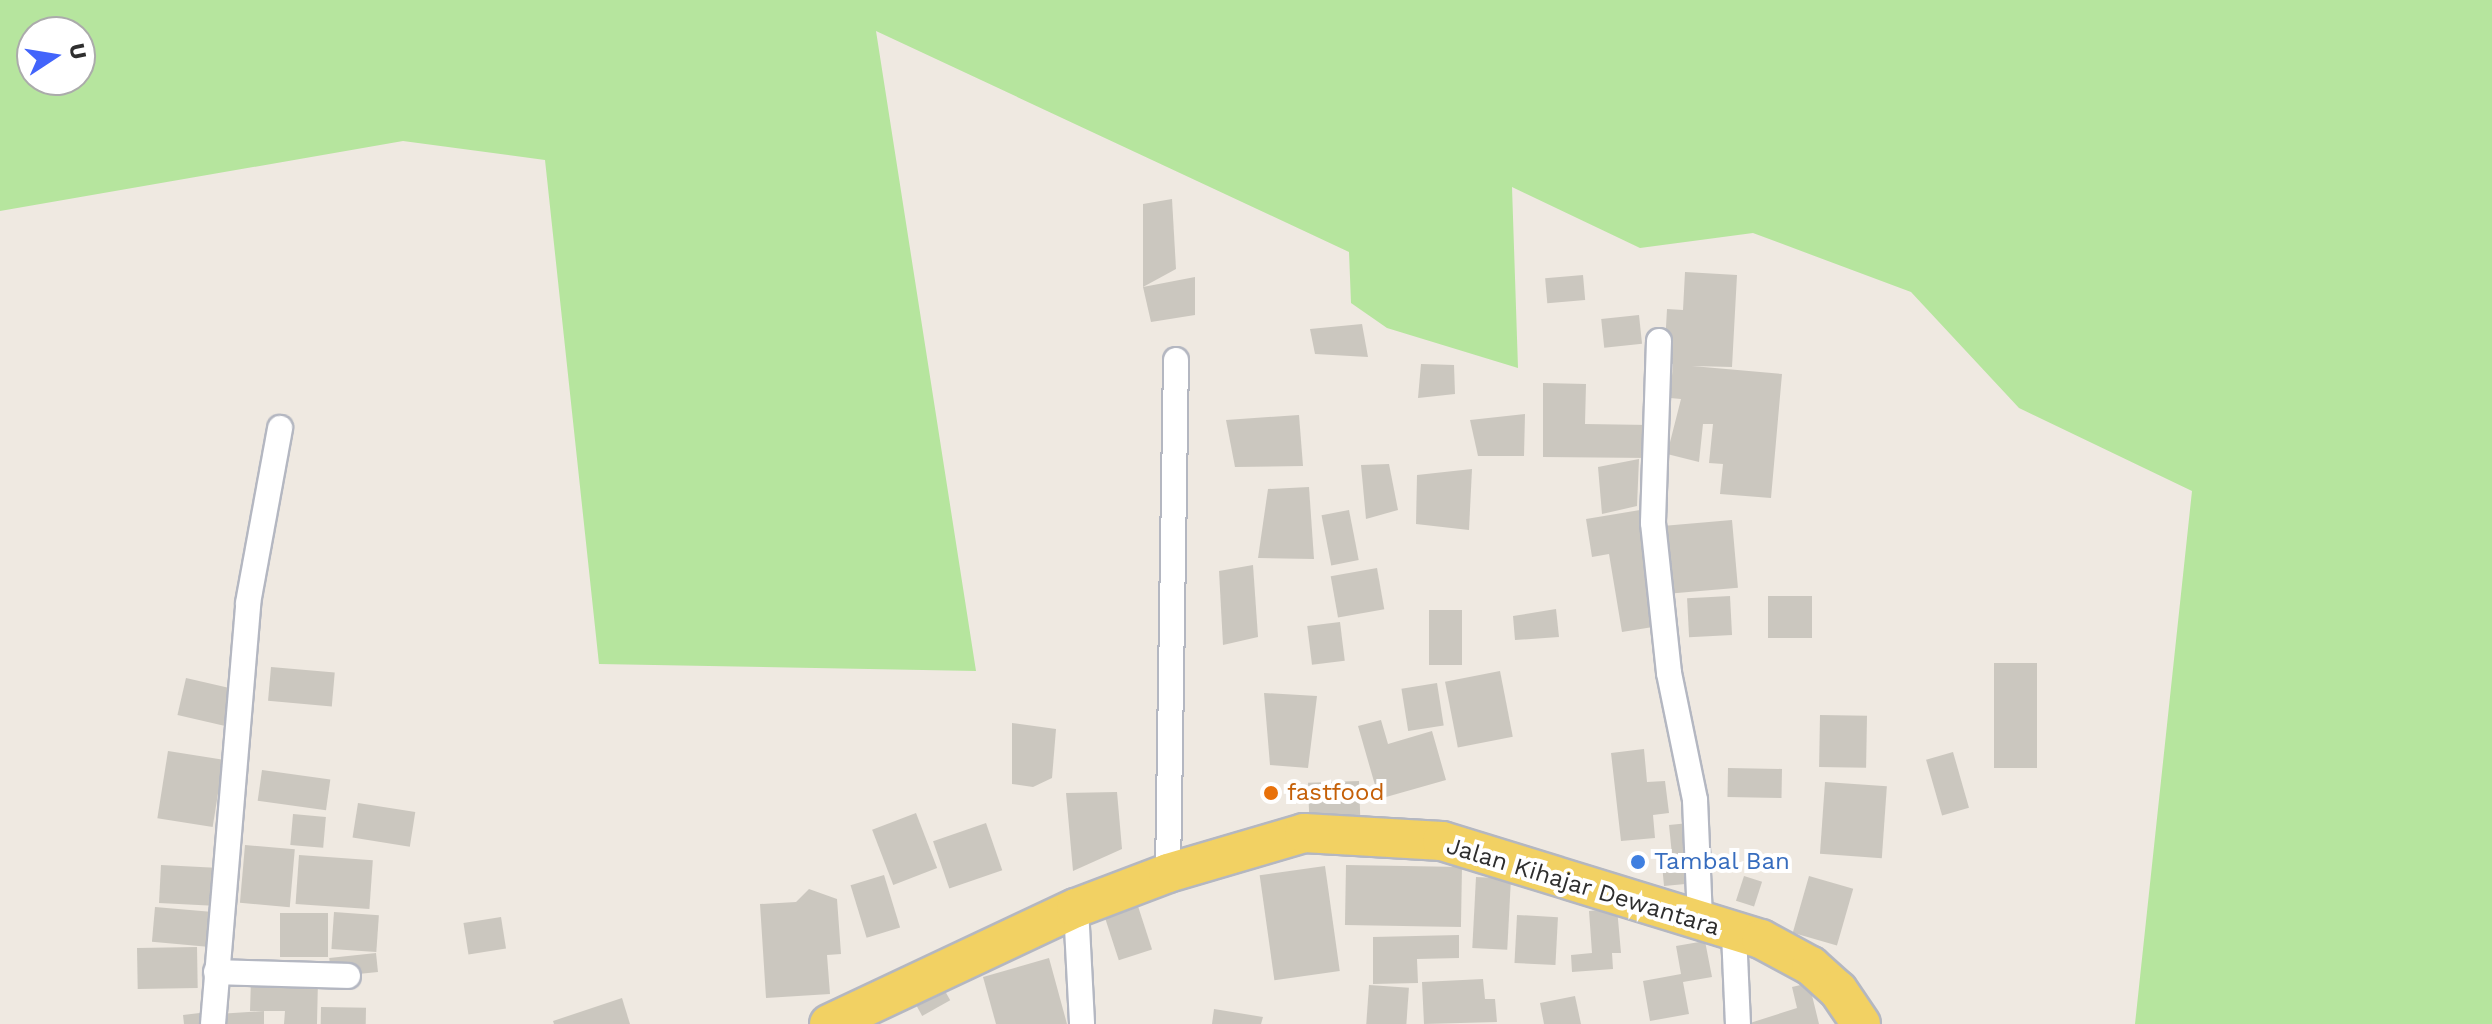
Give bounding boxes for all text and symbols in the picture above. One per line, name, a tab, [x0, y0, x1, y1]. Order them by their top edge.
north arrow	[16, 16, 96, 96]
text: U	[64, 41, 92, 62]
place label: fastfood	[1287, 779, 1384, 807]
marker: fastfood	[1262, 784, 1280, 802]
street label: Jalan Kihajar Dewantara	[1443, 832, 1723, 942]
place label: Tambal Ban	[1654, 848, 1791, 876]
marker: Tambal Ban	[1629, 853, 1647, 871]

